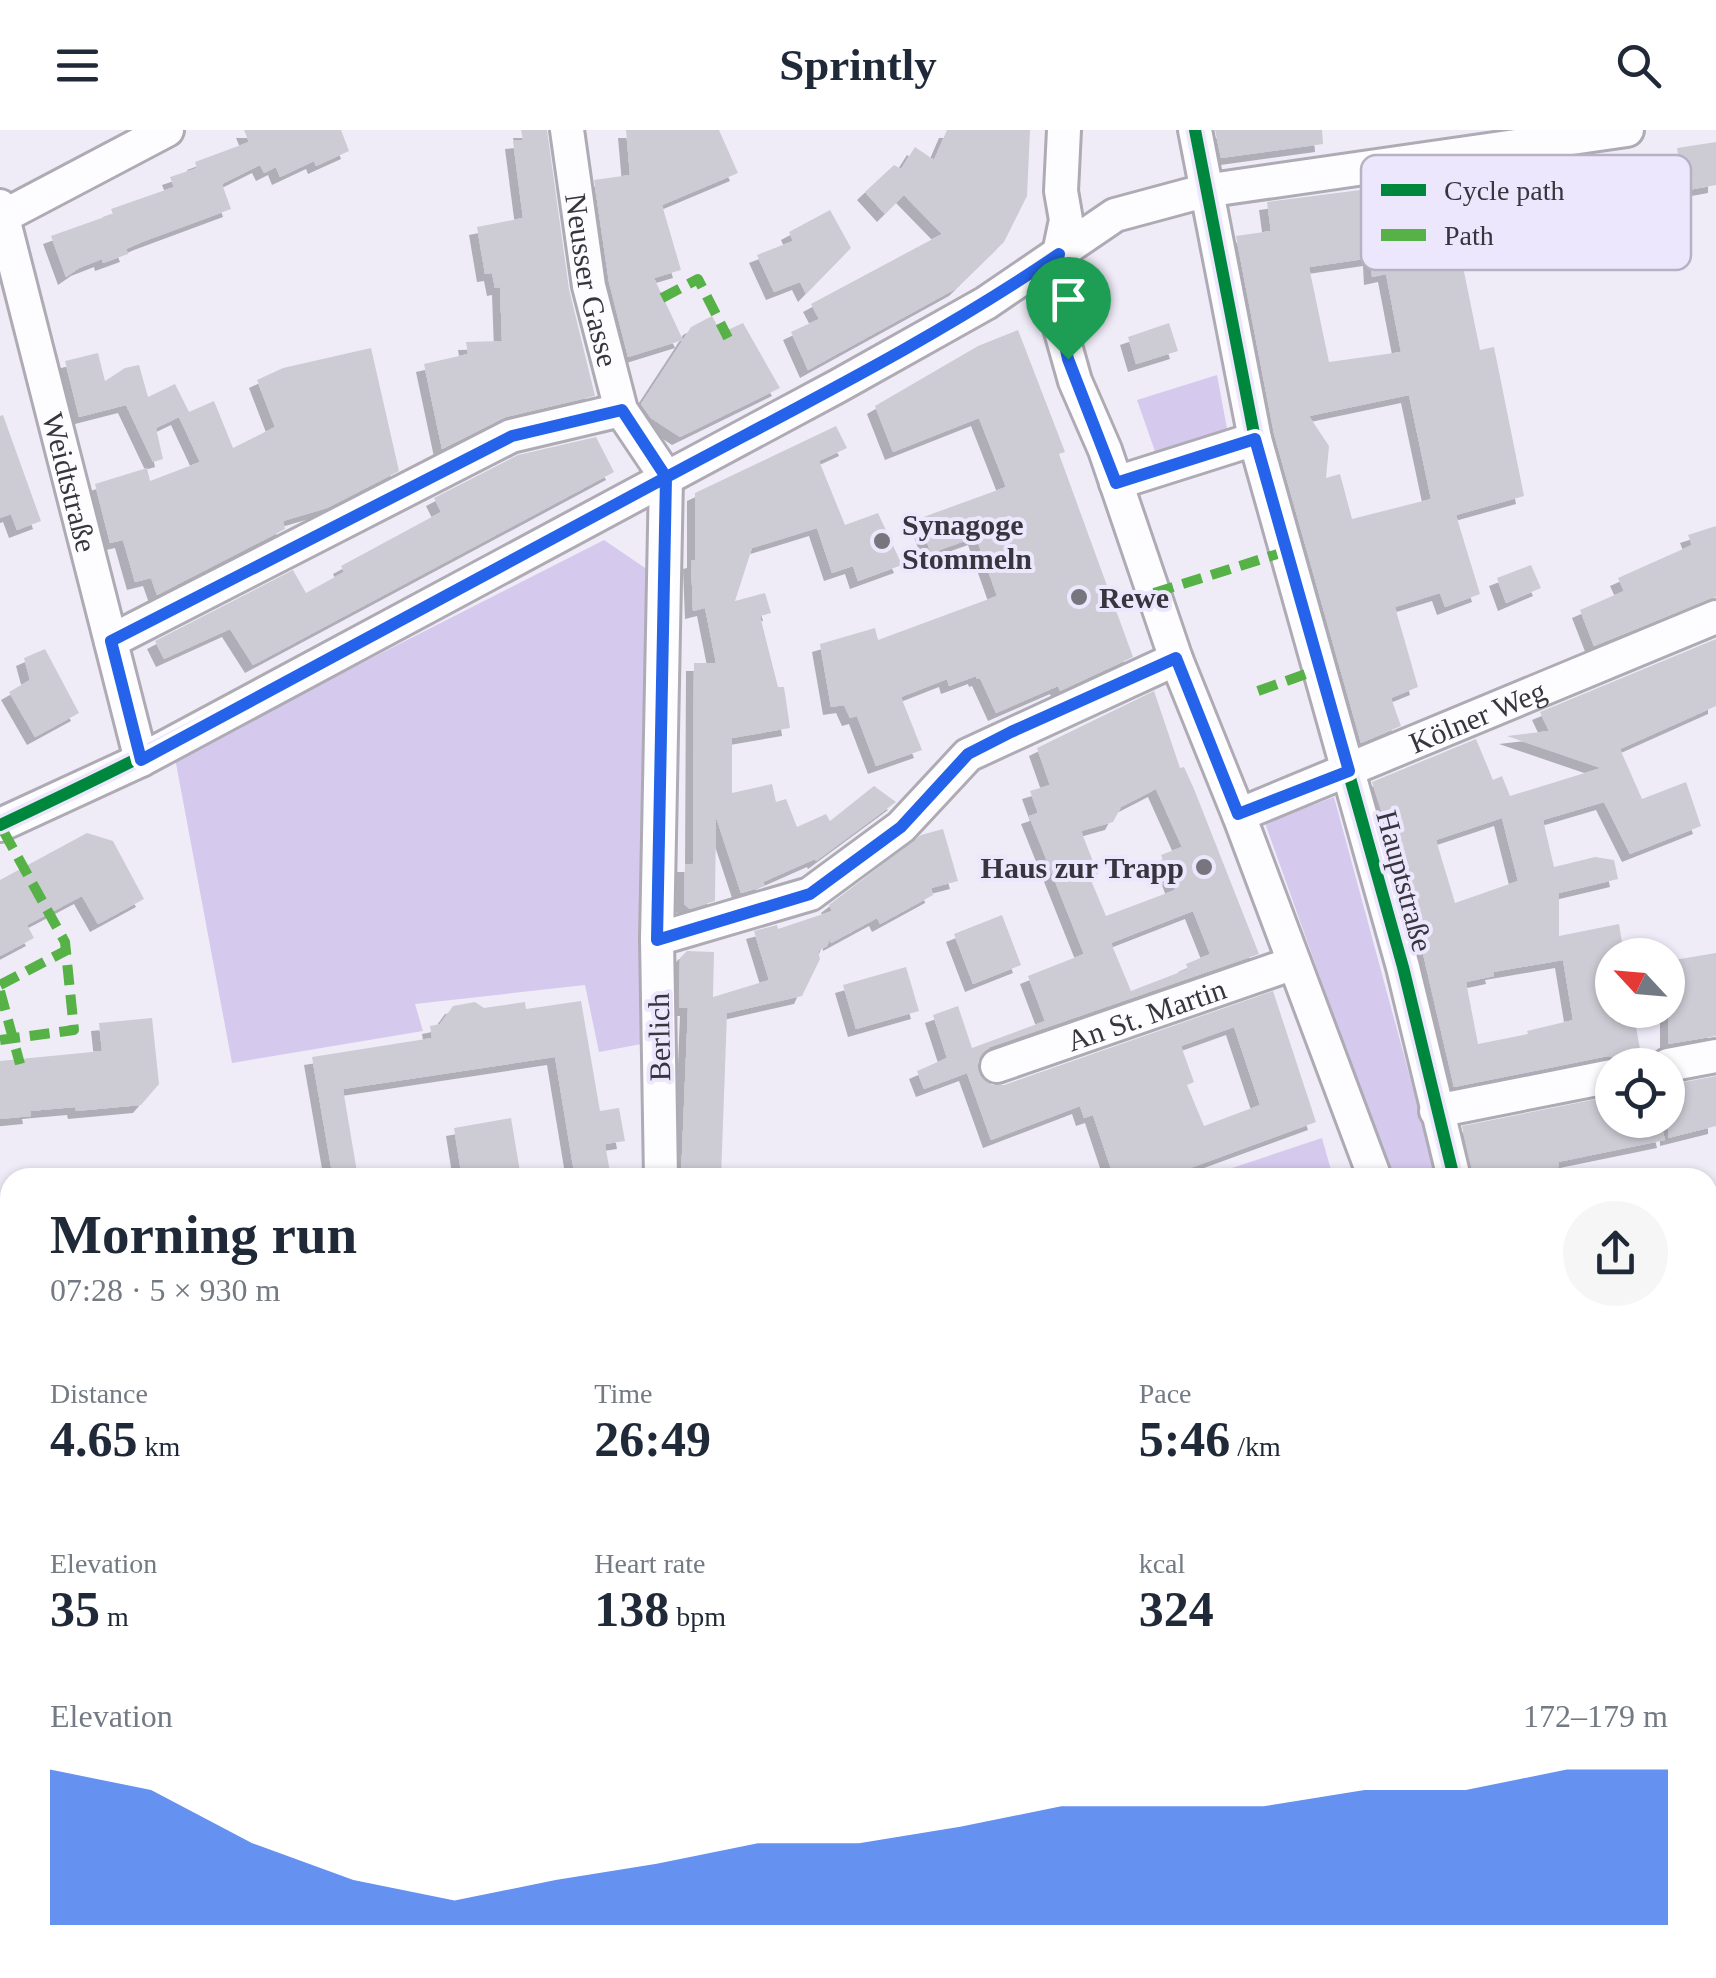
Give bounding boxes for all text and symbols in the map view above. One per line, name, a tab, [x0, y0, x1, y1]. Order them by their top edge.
icon: menu	[50, 38, 105, 93]
icon: search	[1611, 38, 1666, 93]
text: Sprintly	[779, 40, 937, 90]
legend	[1361, 155, 1691, 270]
text: Cycle path	[1444, 175, 1565, 206]
street label: Neusser Gasse	[560, 191, 626, 370]
text: Path	[1444, 220, 1494, 251]
pin	[1026, 257, 1111, 360]
icon: arrive	[1041, 272, 1096, 327]
street label: Weidtstraße	[37, 409, 104, 555]
place label: Synagoge Stommeln	[902, 508, 1032, 575]
marker: Synagoge Stommeln	[871, 530, 893, 552]
place label: Rewe	[1099, 581, 1169, 614]
marker: Rewe	[1068, 586, 1090, 608]
street label: Kölner Weg	[1404, 673, 1550, 759]
street label: Hauptstraße	[1370, 807, 1440, 955]
place label: Haus zur Trapp	[981, 851, 1184, 884]
marker: Haus zur Trapp	[1193, 856, 1215, 878]
north arrow	[1595, 938, 1685, 1028]
map controls	[1595, 938, 1685, 1138]
street label: An St. Martin	[1062, 971, 1230, 1057]
street label: Berlich	[642, 993, 676, 1081]
button: locate	[1595, 1048, 1685, 1138]
button: share	[1563, 1201, 1668, 1306]
text: Morning run	[50, 1204, 357, 1265]
text: 07:28 · 5 × 930 m	[50, 1272, 280, 1308]
text: Distance	[50, 1378, 148, 1409]
text: Time	[594, 1378, 652, 1409]
text: Pace	[1139, 1378, 1192, 1409]
text: 4.65	[50, 1411, 138, 1467]
text: 26:49	[594, 1411, 711, 1467]
text: 5:46	[1139, 1411, 1230, 1467]
text: km	[138, 1431, 180, 1462]
text: /km	[1230, 1431, 1281, 1462]
text: Elevation	[50, 1548, 157, 1579]
text: Heart rate	[594, 1548, 705, 1579]
text: kcal	[1139, 1548, 1185, 1579]
text: 35	[50, 1581, 100, 1637]
text: 138	[594, 1581, 669, 1637]
text: 324	[1139, 1581, 1214, 1637]
text: m	[100, 1601, 129, 1632]
text: bpm	[669, 1601, 726, 1632]
text: Elevation	[50, 1698, 173, 1734]
text: 172–179 m	[1523, 1698, 1668, 1734]

